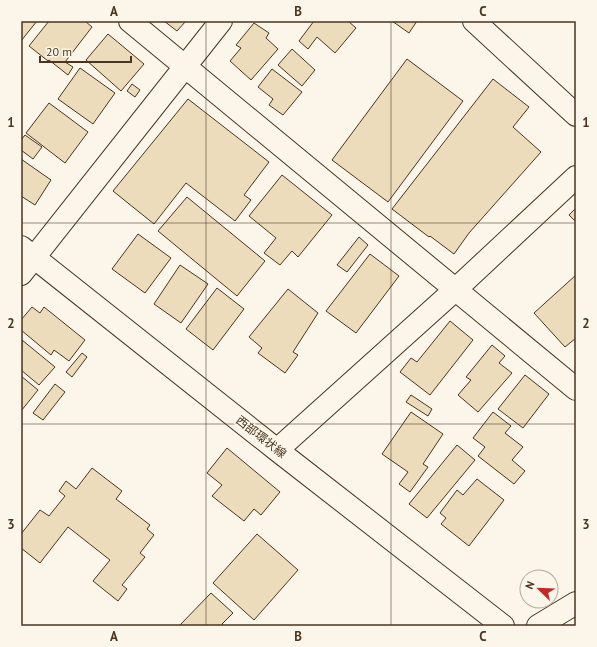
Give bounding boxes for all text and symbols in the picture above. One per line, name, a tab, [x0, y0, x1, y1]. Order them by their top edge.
text: A	[110, 3, 118, 20]
text: B	[294, 3, 302, 20]
text: C	[479, 3, 487, 20]
scale bar	[40, 38, 131, 64]
text: 20 m	[46, 44, 72, 59]
text: 1	[7, 114, 15, 131]
text: 1	[582, 114, 590, 131]
text: 2	[7, 315, 15, 332]
text: 2	[582, 315, 590, 332]
street label: 西部環状線	[233, 412, 290, 461]
text: 3	[7, 516, 15, 533]
text: 3	[582, 516, 590, 533]
north arrow	[519, 569, 559, 609]
text: N	[522, 579, 538, 591]
text: A	[110, 628, 118, 645]
text: B	[294, 628, 302, 645]
text: C	[479, 628, 487, 645]

